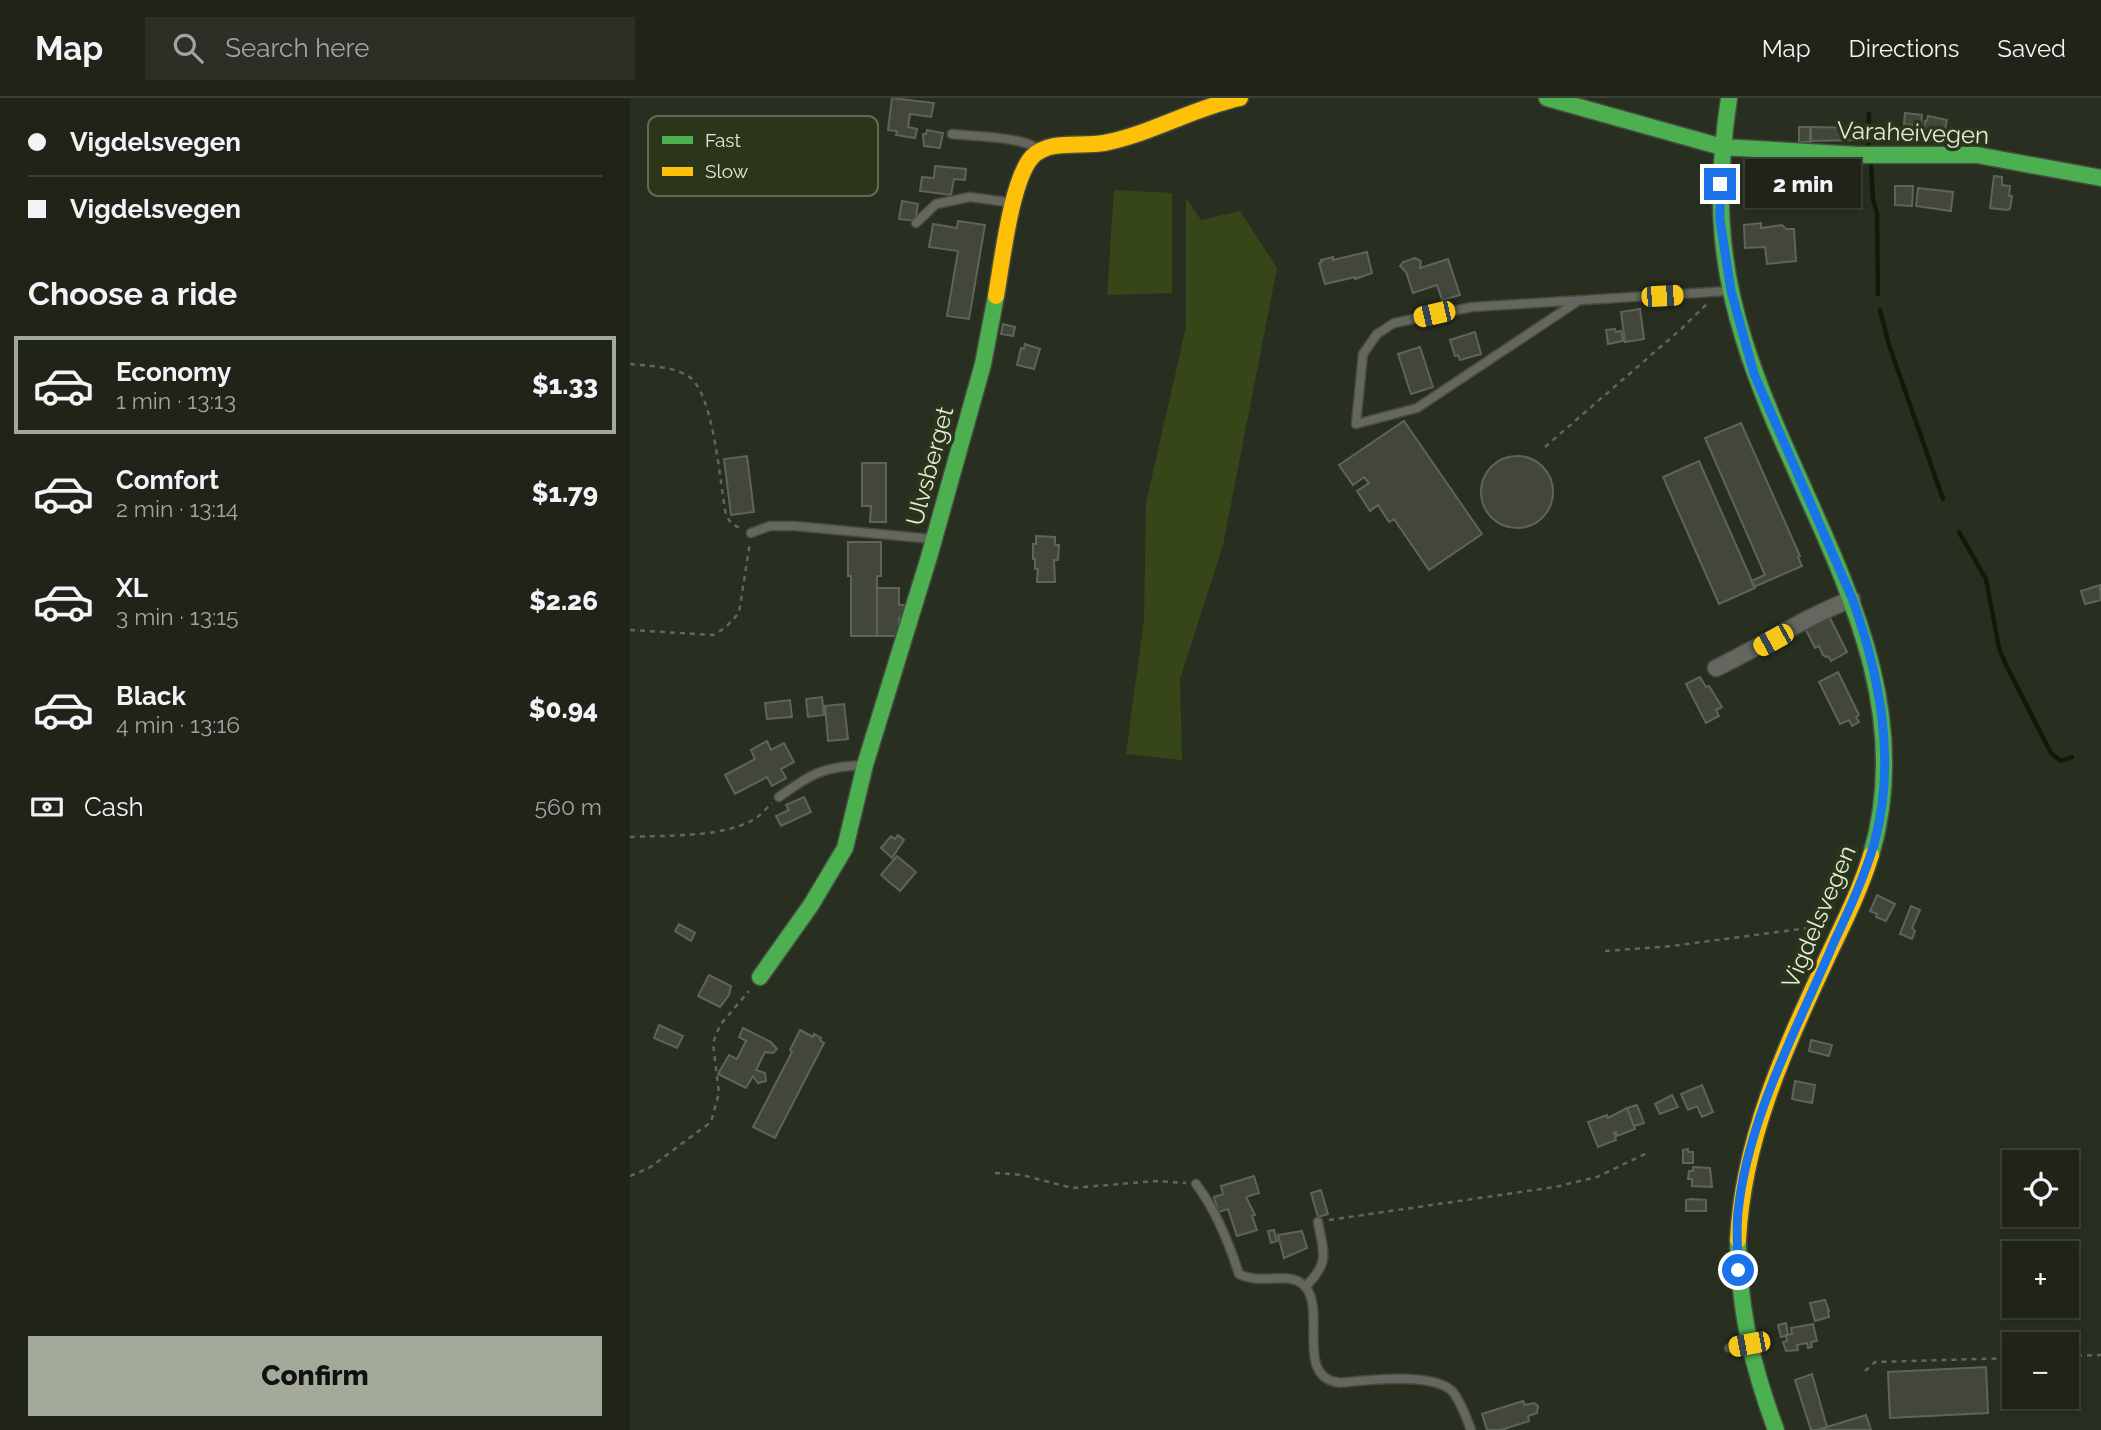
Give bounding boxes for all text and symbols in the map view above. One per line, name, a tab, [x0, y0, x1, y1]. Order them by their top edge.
search box	[145, 17, 635, 80]
text: Map	[35, 29, 103, 68]
icon: search	[169, 29, 207, 67]
text: Search here	[225, 33, 370, 63]
text: Map	[1762, 34, 1811, 63]
text: Directions	[1849, 34, 1959, 63]
text: Saved	[1997, 34, 2066, 63]
street label: Varaheivegen	[1836, 115, 1990, 150]
legend	[648, 116, 878, 196]
text: Vigdelsvegen	[70, 127, 241, 157]
text: Fast	[705, 129, 741, 151]
text: Slow	[705, 160, 749, 182]
callout: 2 min	[1744, 160, 1860, 208]
route end	[1704, 168, 1736, 200]
text: 2 min	[1773, 170, 1833, 197]
text: Vigdelsvegen	[70, 194, 241, 224]
text: Choose a ride	[28, 275, 237, 312]
car	[1641, 284, 1684, 308]
car	[1412, 299, 1457, 329]
icon: car	[32, 354, 95, 417]
text: Economy	[116, 357, 231, 387]
text: $1.33	[532, 370, 598, 400]
text: 1 min · 13:13	[116, 387, 236, 414]
street label: Ulvsberget	[900, 403, 959, 529]
icon: car	[32, 462, 95, 525]
text: Comfort	[116, 465, 219, 495]
text: $1.79	[532, 478, 598, 508]
text: 2 min · 13:14	[116, 495, 238, 522]
icon: car	[32, 570, 95, 633]
text: XL	[116, 573, 148, 603]
text: $2.26	[529, 586, 598, 616]
text: 3 min · 13:15	[116, 603, 239, 630]
car	[1750, 621, 1797, 659]
icon: car	[32, 678, 95, 741]
text: Black	[116, 681, 186, 711]
text: $0.94	[529, 694, 598, 724]
text: 4 min · 13:16	[116, 711, 240, 738]
icon: cash	[28, 788, 66, 826]
text: Cash	[84, 792, 144, 822]
text: 560 m	[535, 793, 602, 820]
street label: Vigdelsvegen	[1775, 841, 1862, 993]
map controls	[2002, 1150, 2079, 1409]
button: locate	[2002, 1150, 2079, 1227]
button: +	[2002, 1241, 2079, 1318]
route start	[1722, 1254, 1754, 1286]
car	[1727, 1330, 1772, 1358]
button: −	[2002, 1332, 2079, 1409]
button: Confirm	[28, 1336, 602, 1416]

